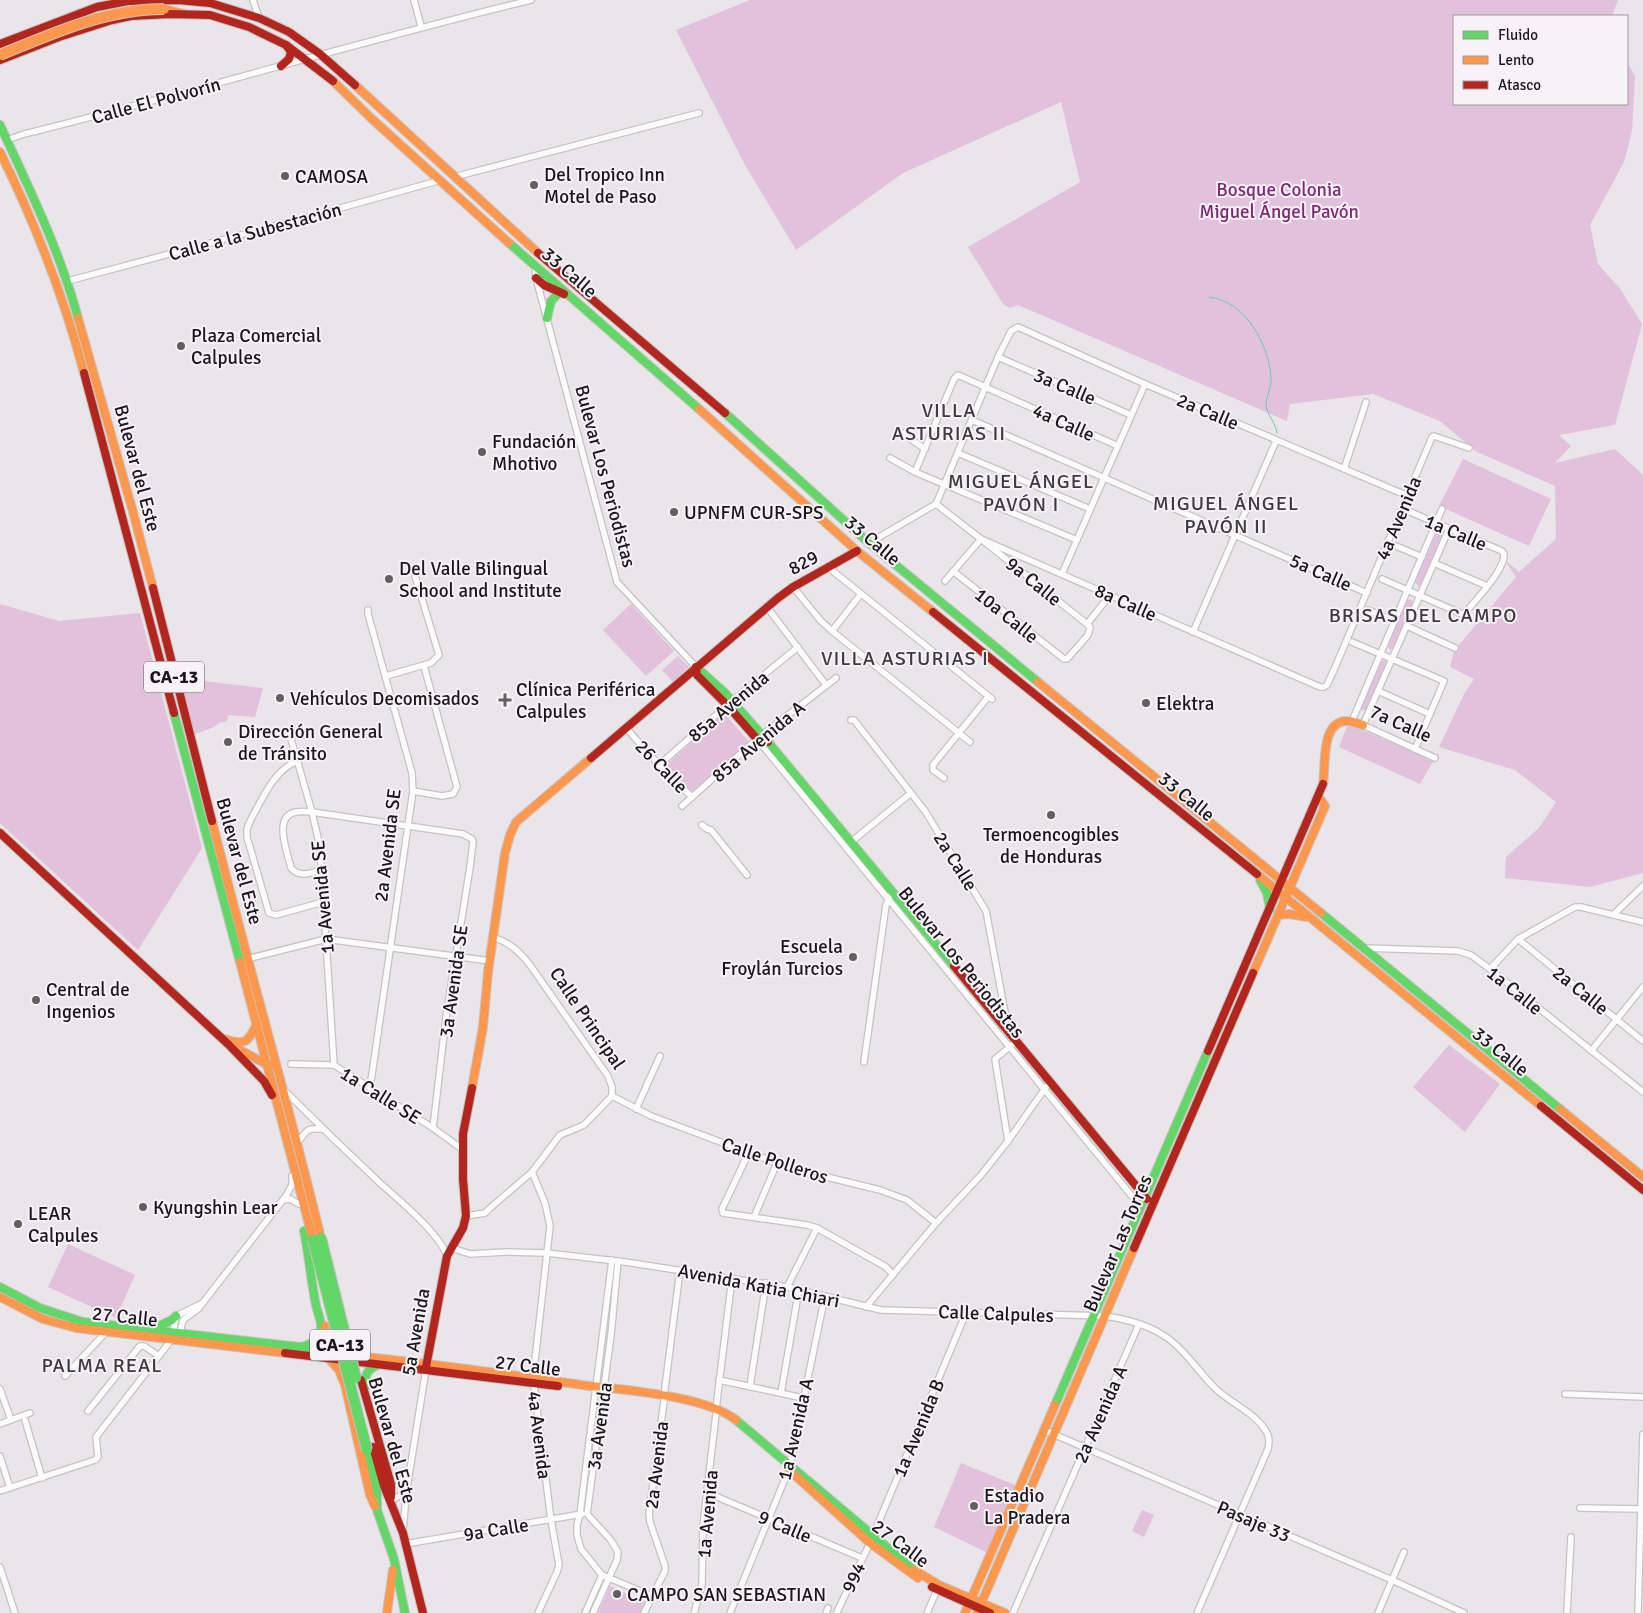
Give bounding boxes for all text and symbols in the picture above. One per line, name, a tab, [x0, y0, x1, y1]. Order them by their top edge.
legend	[1453, 15, 1628, 105]
text: Fluido	[1498, 26, 1538, 44]
text: Lento	[1498, 51, 1534, 69]
street label: Calle El Polvorín	[89, 72, 223, 130]
text: Atasco	[1498, 76, 1541, 94]
place label: Del Tropico Inn Motel de Paso	[544, 163, 665, 209]
place label: CAMOSA	[295, 165, 368, 189]
marker: CAMOSA	[279, 170, 291, 182]
park label: Bosque Colonia Miguel Ángel Pavón	[1199, 178, 1359, 224]
marker: Del Tropico Inn Motel de Paso	[528, 179, 540, 191]
street label: Calle a la Subestación	[166, 197, 344, 267]
street label: 33 Calle	[537, 242, 602, 303]
place label: Plaza Comercial Calpules	[191, 324, 321, 370]
marker: Plaza Comercial Calpules	[175, 340, 187, 352]
street label: 3a Calle	[1030, 363, 1099, 411]
street label: Bulevar Los Periodistas	[569, 382, 641, 570]
street label: 2a Calle	[1173, 388, 1242, 436]
district label: VILLA ASTURIAS II	[892, 398, 1006, 446]
street label: 4a Calle	[1029, 399, 1098, 447]
street label: Bulevar del Este	[109, 402, 165, 534]
place label: Fundación Mhotivo	[492, 430, 576, 476]
marker: Fundación Mhotivo	[476, 446, 488, 458]
district label: MIGUEL ÁNGEL PAVÓN I	[948, 469, 1094, 517]
street label: 4a Avenida	[1371, 473, 1427, 564]
district label: MIGUEL ÁNGEL PAVÓN II	[1153, 491, 1299, 539]
place label: UPNFM CUR-SPS	[684, 501, 824, 525]
marker: UPNFM CUR-SPS	[668, 506, 680, 518]
street label: 1a Calle	[1421, 509, 1490, 557]
street label: 33 Calle	[839, 510, 905, 571]
street label: 829	[784, 545, 823, 581]
street label: 5a Calle	[1286, 549, 1355, 597]
street label: 9a Calle	[1000, 552, 1066, 612]
place label: Del Valle Bilingual School and Institute	[399, 557, 562, 603]
marker: Del Valle Bilingual School and Institute	[383, 573, 395, 585]
street label: 8a Calle	[1091, 579, 1160, 627]
street label: 10a Calle	[969, 583, 1043, 649]
district label: BRISAS DEL CAMPO	[1329, 603, 1517, 628]
district label: VILLA ASTURIAS I	[821, 646, 989, 671]
road number: CA-13	[144, 662, 204, 692]
street label: 85a Avenida	[683, 666, 774, 748]
place label: Clínica Periférica Calpules	[516, 678, 655, 724]
place label: Vehículos Decomisados	[290, 687, 479, 711]
marker: Vehículos Decomisados	[274, 692, 286, 704]
place label: Elektra	[1156, 692, 1214, 716]
marker: Clínica Periférica Calpules	[498, 693, 512, 707]
street label: 85a Avenida A	[707, 696, 811, 788]
marker: Elektra	[1140, 697, 1152, 709]
street label: 7a Calle	[1366, 700, 1435, 748]
place label: Dirección General de Tránsito	[238, 720, 383, 766]
street label: 26 Calle	[630, 735, 693, 799]
marker: Dirección General de Tránsito	[222, 736, 234, 748]
street label: 33 Calle	[1153, 767, 1220, 827]
street label: 2a Avenida SE	[369, 787, 407, 903]
street label: Bulevar del Este	[211, 795, 267, 927]
marker: Termoencogibles de Honduras	[1045, 809, 1057, 821]
place label: Termoencogibles de Honduras	[983, 823, 1119, 869]
street label: 2a Calle	[928, 827, 983, 896]
street label: 1a Avenida SE	[306, 839, 340, 955]
street label: Bulevar Los Periodistas	[893, 882, 1030, 1043]
street label: 3a Avenida SE	[434, 923, 474, 1039]
place label: Escuela Froylán Turcios	[721, 935, 843, 981]
marker: Escuela Froylán Turcios	[847, 951, 859, 963]
street label: 1a Calle	[1481, 961, 1547, 1021]
street label: 2a Calle	[1547, 961, 1613, 1021]
street label: Calle Principal	[544, 963, 630, 1074]
place label: Central de Ingenios	[46, 978, 130, 1024]
marker: Central de Ingenios	[30, 994, 42, 1006]
street label: 33 Calle	[1467, 1022, 1534, 1082]
street label: 1a Calle SE	[336, 1062, 425, 1130]
street label: Calle Polleros	[718, 1132, 831, 1189]
street label: Bulevar Las Torres	[1078, 1171, 1158, 1316]
place label: Kyungshin Lear	[153, 1196, 278, 1220]
marker: Kyungshin Lear	[137, 1201, 149, 1213]
place label: LEAR Calpules	[28, 1202, 98, 1248]
marker: LEAR Calpules	[12, 1218, 24, 1230]
street label: Avenida Katia Chiari	[676, 1259, 842, 1313]
street label: 5a Avenida	[396, 1287, 435, 1378]
street label: Calle Calpules	[938, 1300, 1054, 1328]
street label: 27 Calle	[91, 1302, 159, 1332]
road number: CA-13	[310, 1330, 370, 1360]
street label: 27 Calle	[494, 1350, 562, 1382]
district label: PALMA REAL	[41, 1353, 163, 1378]
street label: 2a Avenida A	[1069, 1362, 1133, 1467]
street label: Bulevar del Este	[363, 1374, 422, 1506]
street label: 1a Avenida A	[773, 1375, 819, 1483]
street label: 1a Avenida B	[888, 1376, 950, 1481]
street label: 3a Avenida	[582, 1381, 618, 1472]
street label: 4a Avenida	[522, 1390, 556, 1481]
street label: 2a Avenida	[640, 1420, 674, 1511]
street label: 1a Avenida	[692, 1469, 724, 1559]
place label: Estadio La Pradera	[984, 1484, 1071, 1530]
street label: Pasaje 33	[1213, 1496, 1294, 1548]
marker: Estadio La Pradera	[968, 1500, 980, 1512]
street label: 9 Calle	[754, 1505, 815, 1549]
street label: 9a Calle	[462, 1513, 530, 1547]
street label: 27 Calle	[867, 1514, 934, 1573]
street label: 994	[837, 1558, 871, 1596]
place label: CAMPO SAN SEBASTIAN	[627, 1583, 826, 1607]
marker: CAMPO SAN SEBASTIAN	[611, 1588, 623, 1600]

